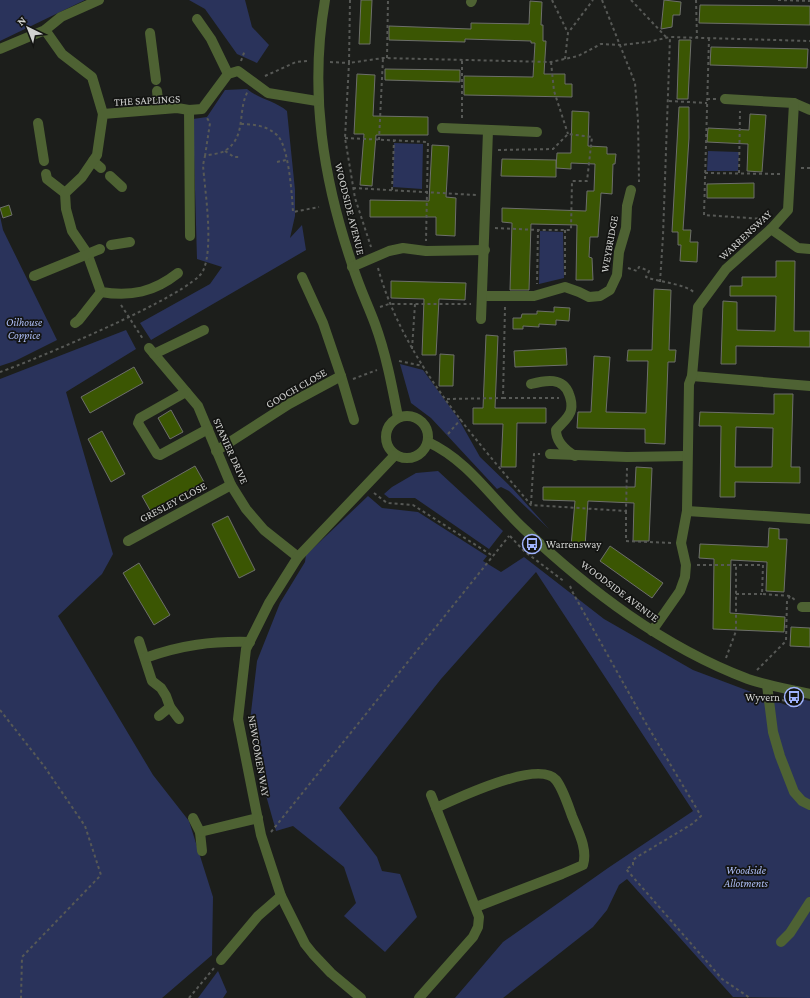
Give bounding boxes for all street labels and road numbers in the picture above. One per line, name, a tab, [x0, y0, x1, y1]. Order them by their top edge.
street label: THE SAPLINGS	[114, 92, 180, 108]
street label: WOODSIDE AVENUE	[333, 162, 367, 256]
street label: WARRENSWAY	[716, 207, 774, 262]
street label: WEYBRIDGE	[598, 215, 620, 273]
street label: GOOCH CLOSE	[264, 366, 328, 410]
street label: STANIER DRIVE	[211, 416, 251, 486]
street label: GRESLEY CLOSE	[138, 479, 208, 525]
street label: WOODSIDE AVENUE	[579, 558, 661, 624]
street label: NEWCOMEN WAY	[246, 714, 272, 798]

